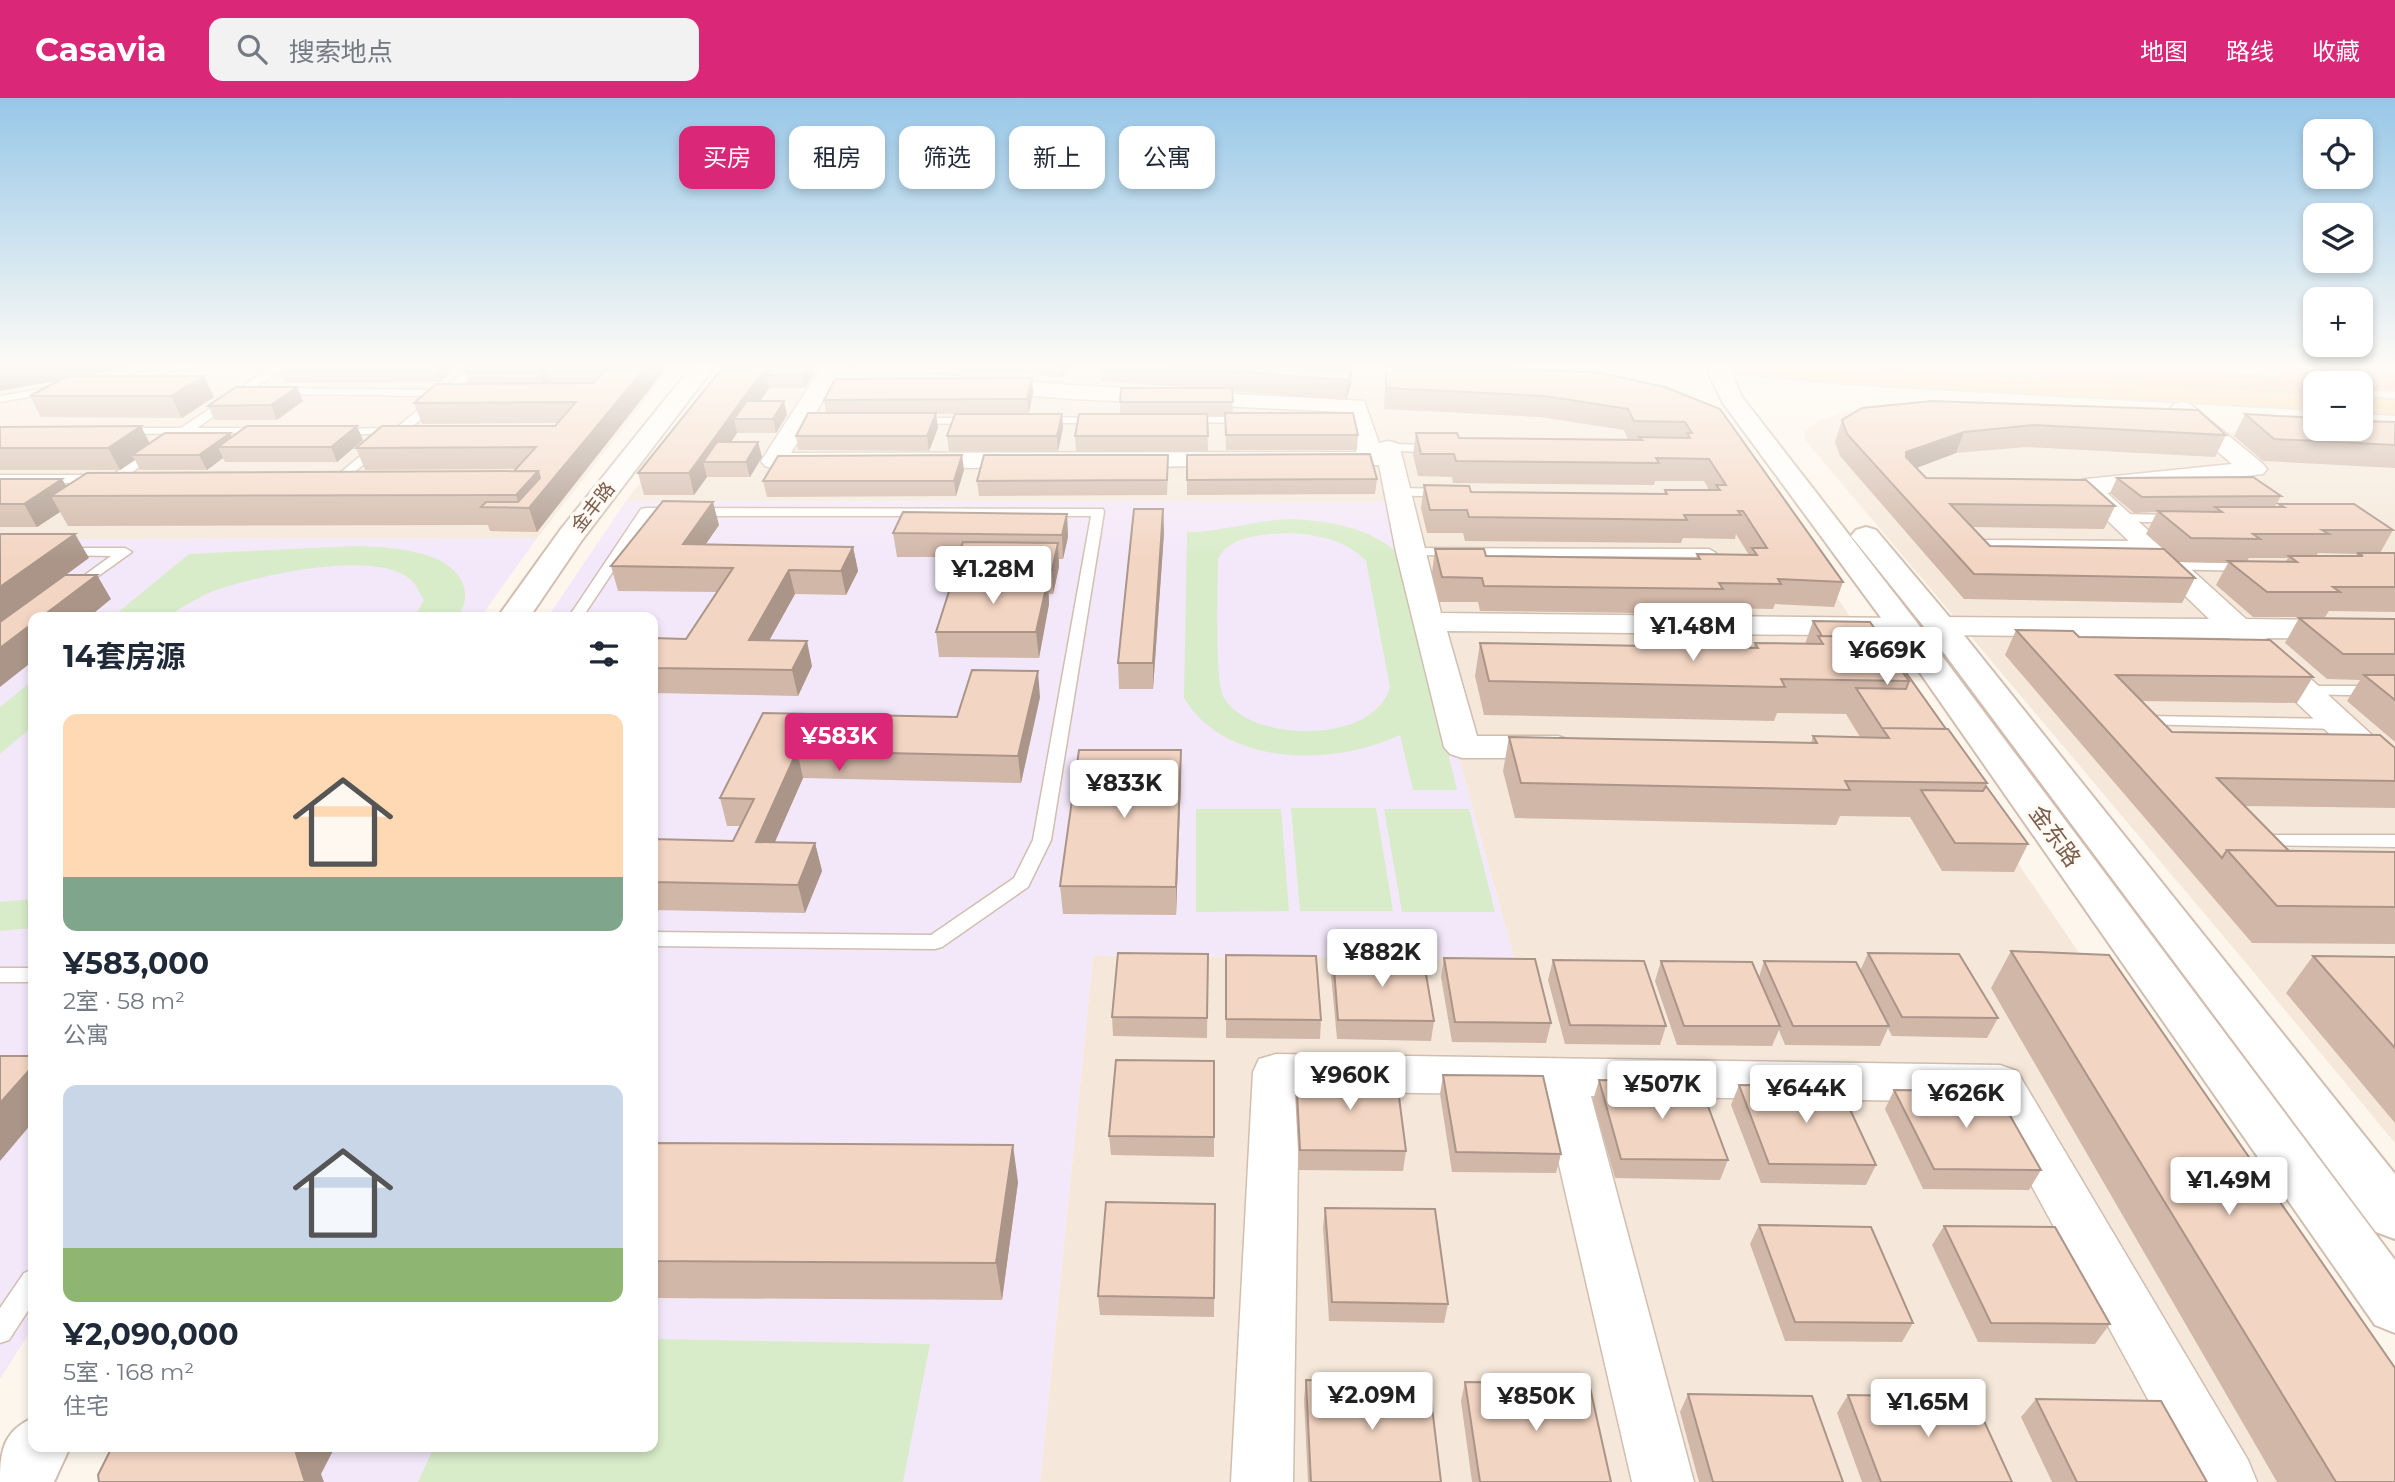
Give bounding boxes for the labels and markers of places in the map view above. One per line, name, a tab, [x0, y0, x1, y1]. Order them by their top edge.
pin: ¥1.28M	[936, 546, 1050, 606]
pin: ¥1.48M	[1636, 603, 1750, 663]
pin: ¥669K	[1838, 628, 1936, 687]
pin: ¥583K	[790, 714, 888, 773]
pin: ¥833K	[1075, 760, 1173, 820]
pin: ¥882K	[1333, 930, 1431, 989]
pin: ¥960K	[1301, 1052, 1399, 1112]
pin: ¥507K	[1613, 1062, 1711, 1121]
pin: ¥644K	[1757, 1066, 1855, 1125]
pin: ¥626K	[1917, 1070, 2015, 1130]
pin: ¥1.49M	[2172, 1158, 2286, 1217]
pin: ¥2.09M	[1315, 1372, 1429, 1432]
pin: ¥850K	[1487, 1374, 1585, 1433]
pin: ¥1.65M	[1871, 1380, 1985, 1439]

